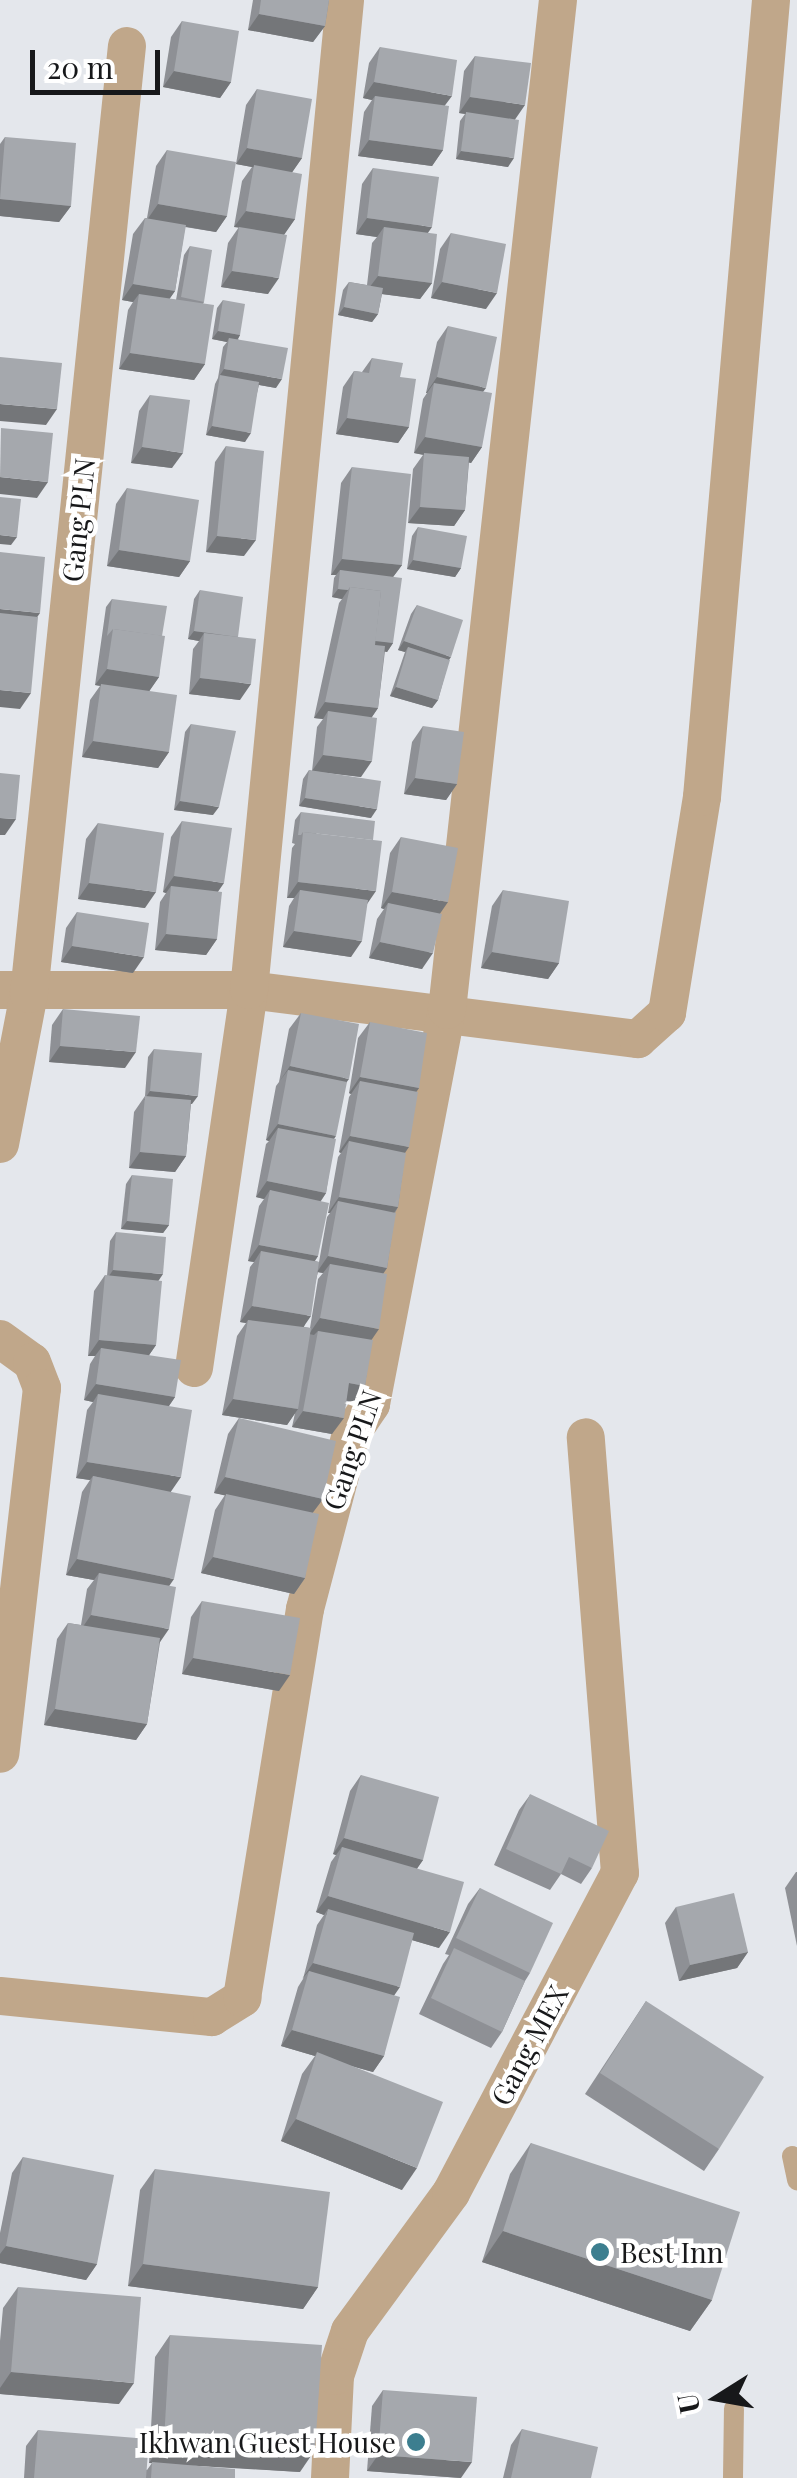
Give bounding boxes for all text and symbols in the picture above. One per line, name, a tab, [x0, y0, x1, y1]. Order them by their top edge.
scale bar	[35, 30, 165, 92]
text: 20 m	[47, 47, 113, 87]
street label: Gang PLN	[55, 456, 101, 584]
street label: Gang PLN	[316, 1386, 388, 1514]
street label: Gang MEX	[483, 1979, 575, 2111]
place label: Best Inn	[620, 2235, 724, 2269]
marker: Best Inn	[589, 2241, 611, 2263]
north arrow	[667, 2348, 767, 2448]
text: U	[667, 2391, 707, 2417]
place label: Ikhwan Guest House	[138, 2425, 396, 2459]
marker: Ikhwan Guest House	[405, 2431, 427, 2453]

